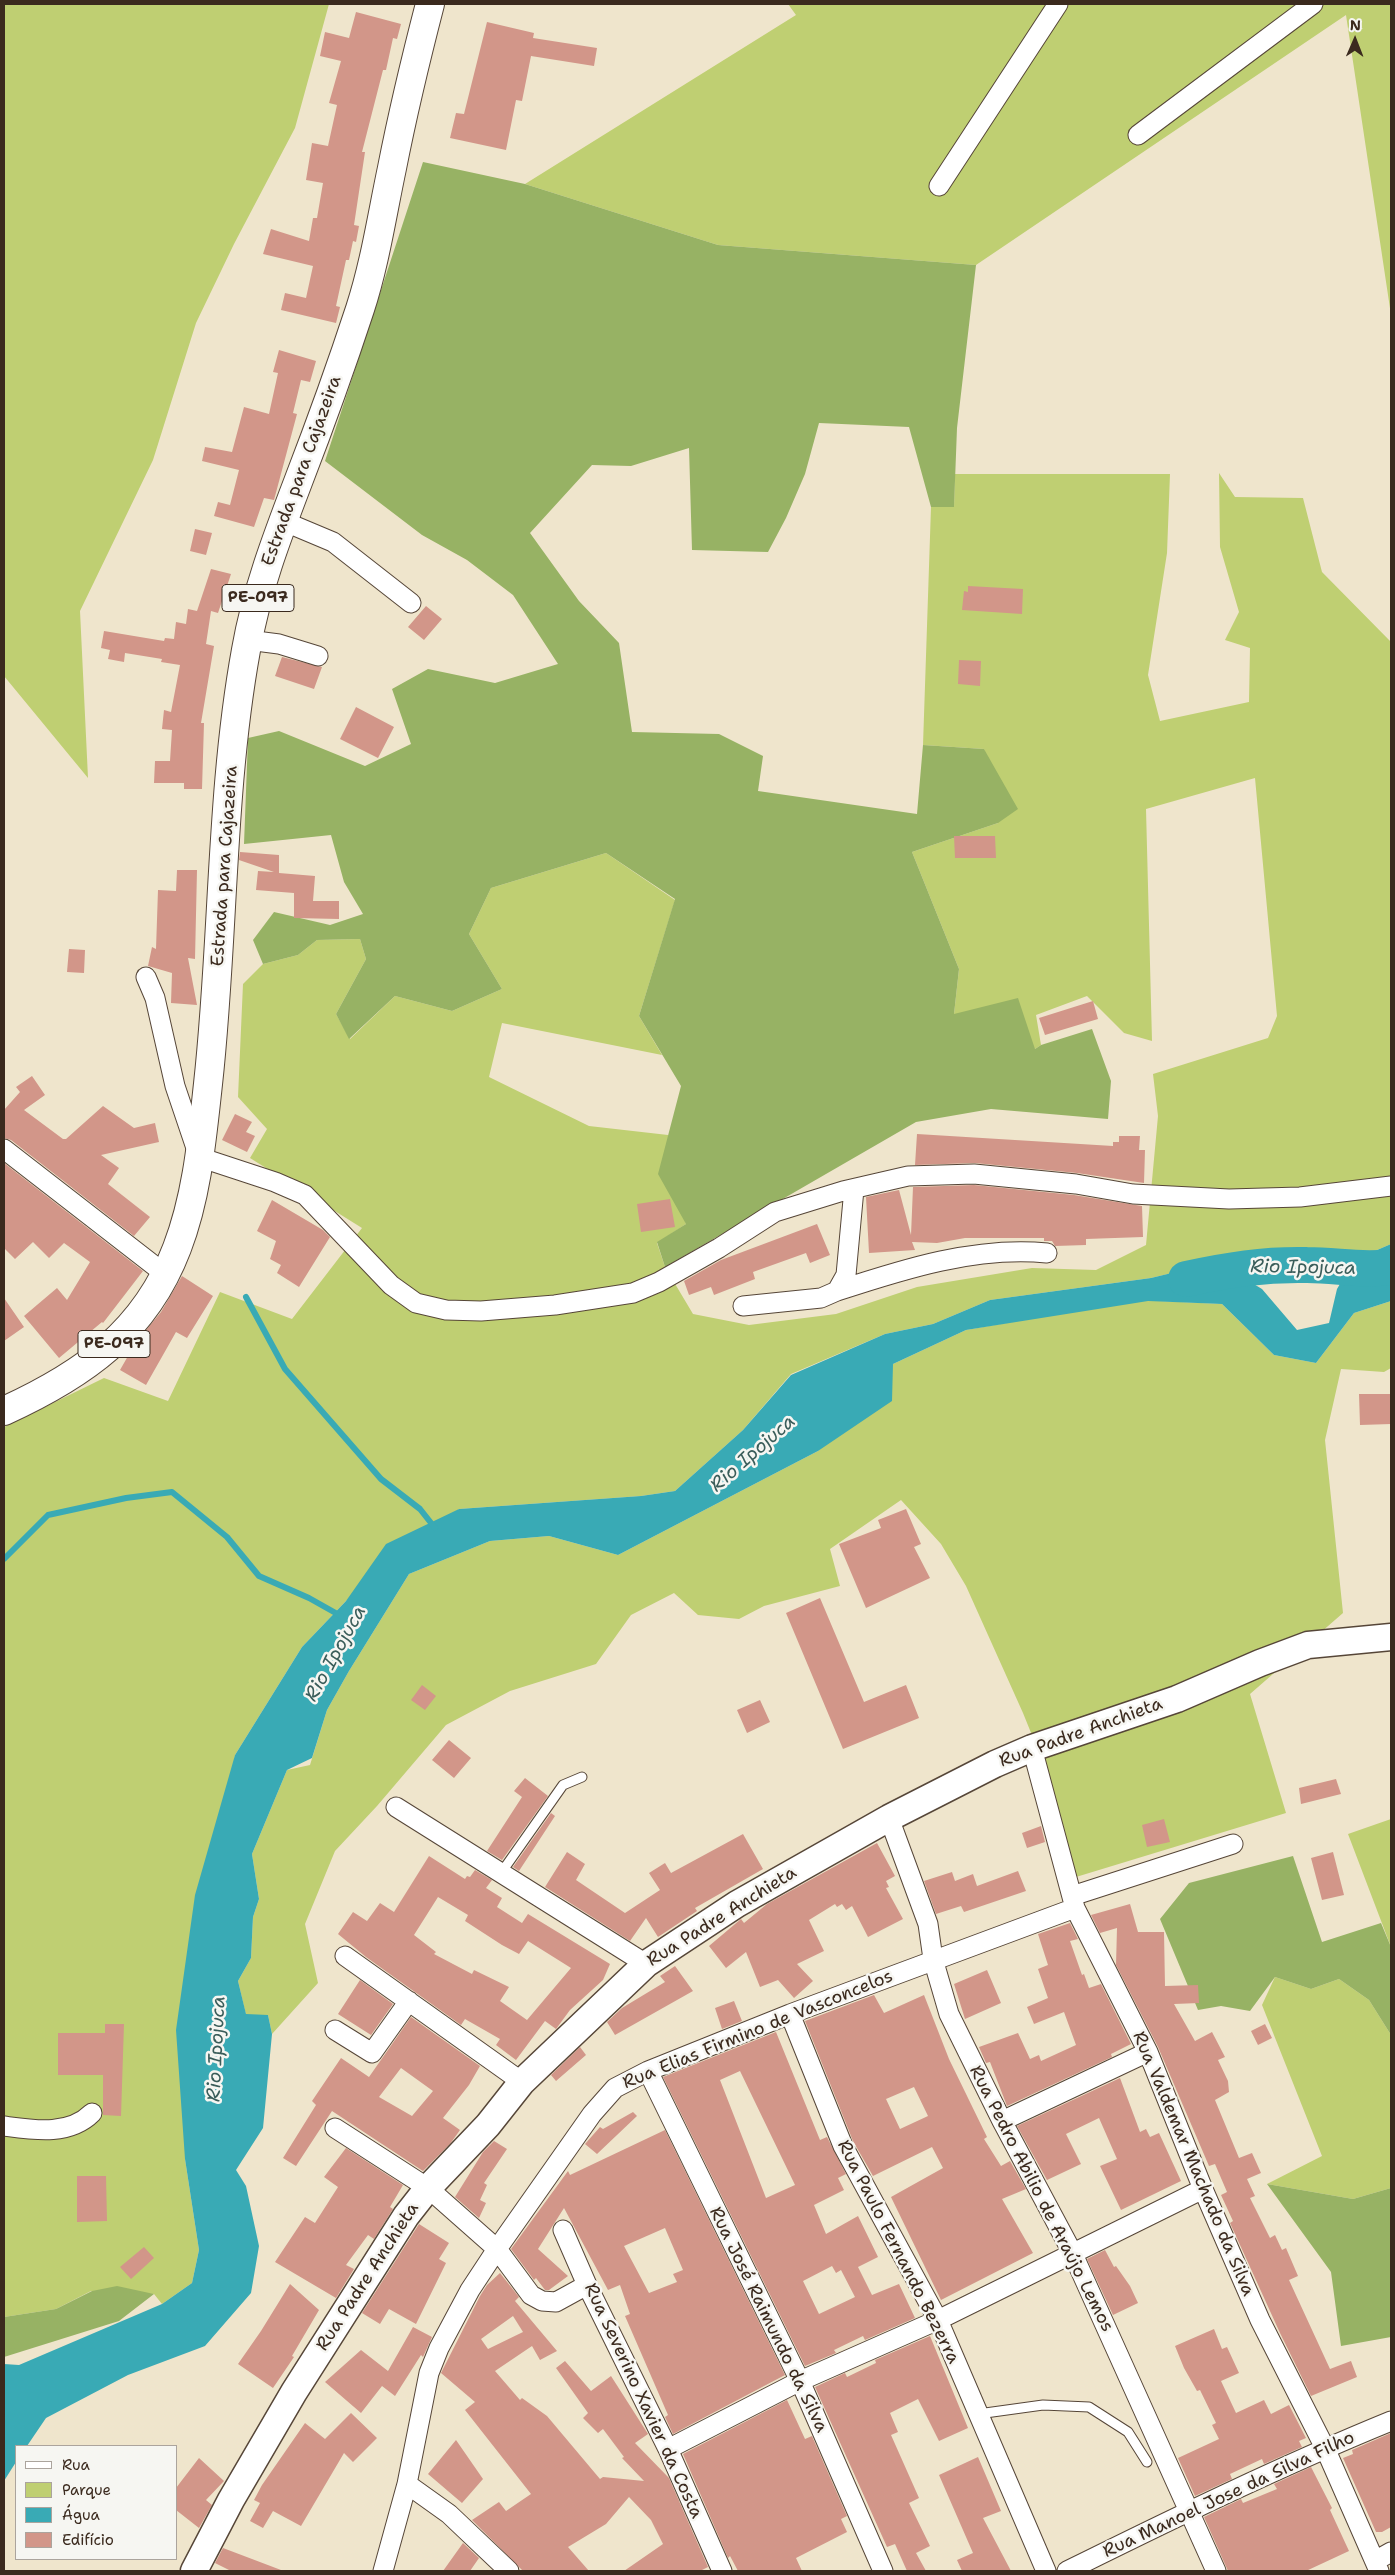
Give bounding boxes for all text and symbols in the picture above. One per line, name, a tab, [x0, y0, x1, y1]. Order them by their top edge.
north arrow	[1330, 15, 1380, 65]
text: N	[1350, 16, 1361, 34]
street label: Estrada para Cajazeira	[257, 373, 347, 569]
road number: PE-097	[222, 584, 294, 612]
street label: Estrada para Cajazeira	[207, 765, 243, 967]
water label: Rio Ipojuca	[1250, 1256, 1356, 1280]
road number: PE-097	[78, 1330, 150, 1358]
water label: Rio Ipojuca	[706, 1411, 800, 1497]
water label: Rio Ipojuca	[300, 1602, 372, 1706]
street label: Rua Padre Anchieta	[996, 1693, 1166, 1773]
street label: Rua Padre Anchieta	[643, 1862, 801, 1972]
street label: Rua Elias Firmino de Vasconcelos	[620, 1966, 896, 2094]
water label: Rio Ipojuca	[203, 1996, 231, 2102]
street label: Rua Valdemar Machado da Silva	[1127, 2028, 1259, 2300]
street label: Rua Pedro Abilio de Araújo Lemos	[964, 2062, 1118, 2336]
street label: Rua Paulo Fernando Bezerra	[832, 2137, 964, 2367]
street label: Rua Padre Anchieta	[312, 2199, 424, 2355]
street label: Rua José Raimundo da Silva	[704, 2204, 832, 2436]
street label: Rua Severino Xavier da Costa	[579, 2280, 707, 2522]
street label: Rua Manoel Jose da Silva Filho	[1100, 2427, 1358, 2563]
legend	[15, 2445, 178, 2560]
text: Rua	[62, 2455, 90, 2475]
text: Parque	[62, 2480, 111, 2500]
text: Água	[62, 2505, 100, 2525]
text: Edifício	[62, 2530, 114, 2550]

